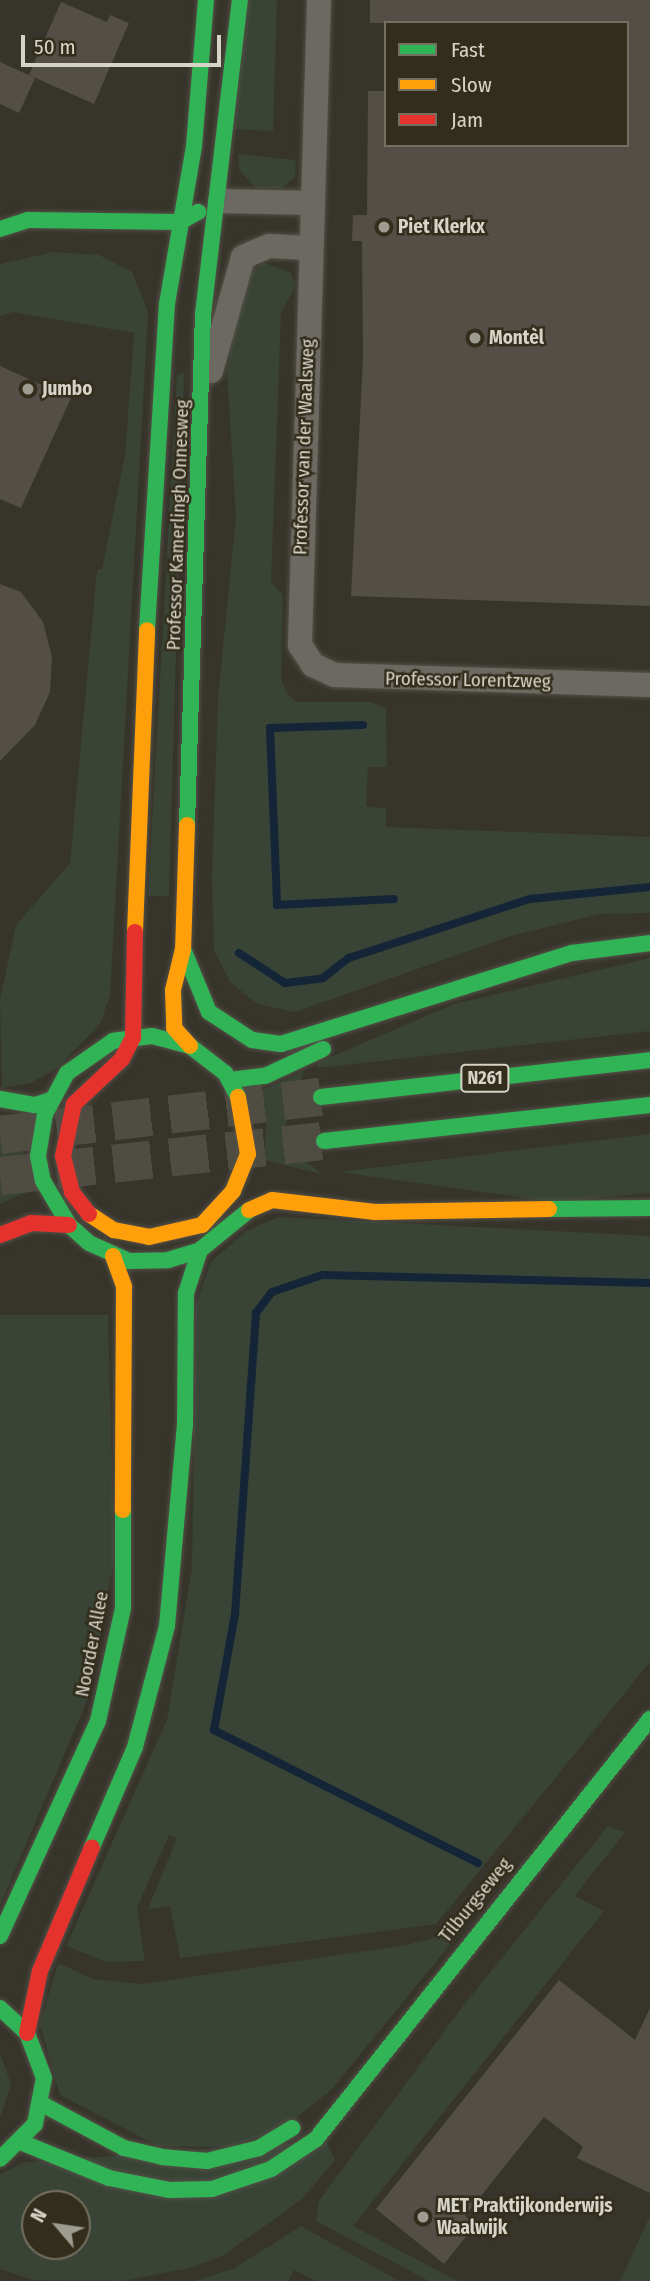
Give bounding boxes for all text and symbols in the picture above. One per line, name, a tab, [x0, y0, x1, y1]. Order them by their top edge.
scale bar	[24, 21, 224, 65]
legend	[384, 21, 629, 147]
text: 50 m	[34, 34, 76, 60]
text: Fast	[451, 37, 485, 63]
text: Slow	[451, 72, 492, 98]
text: Jam	[451, 107, 483, 133]
place label: Piet Klerkx	[398, 216, 485, 238]
marker: Piet Klerkx	[376, 219, 392, 235]
place label: Montèl	[489, 327, 544, 349]
marker: Montèl	[467, 330, 483, 346]
street label: Professor van der Waalsweg	[289, 339, 319, 555]
place label: Jumbo	[42, 378, 92, 400]
marker: Jumbo	[20, 381, 36, 397]
street label: Professor Kamerlingh Onnesweg	[162, 399, 194, 651]
street label: Professor Lorentzweg	[385, 667, 551, 693]
road number: N261	[459, 1064, 511, 1092]
street label: Noorder Allee	[71, 1589, 113, 1699]
street label: Tilburgseweg	[434, 1853, 516, 1947]
north arrow	[21, 2190, 91, 2260]
place label: MET Praktijkonderwijs Waalwijk	[437, 2195, 613, 2239]
text: N	[26, 2205, 52, 2226]
marker: MET Praktijkonderwijs Waalwijk	[415, 2209, 431, 2225]

